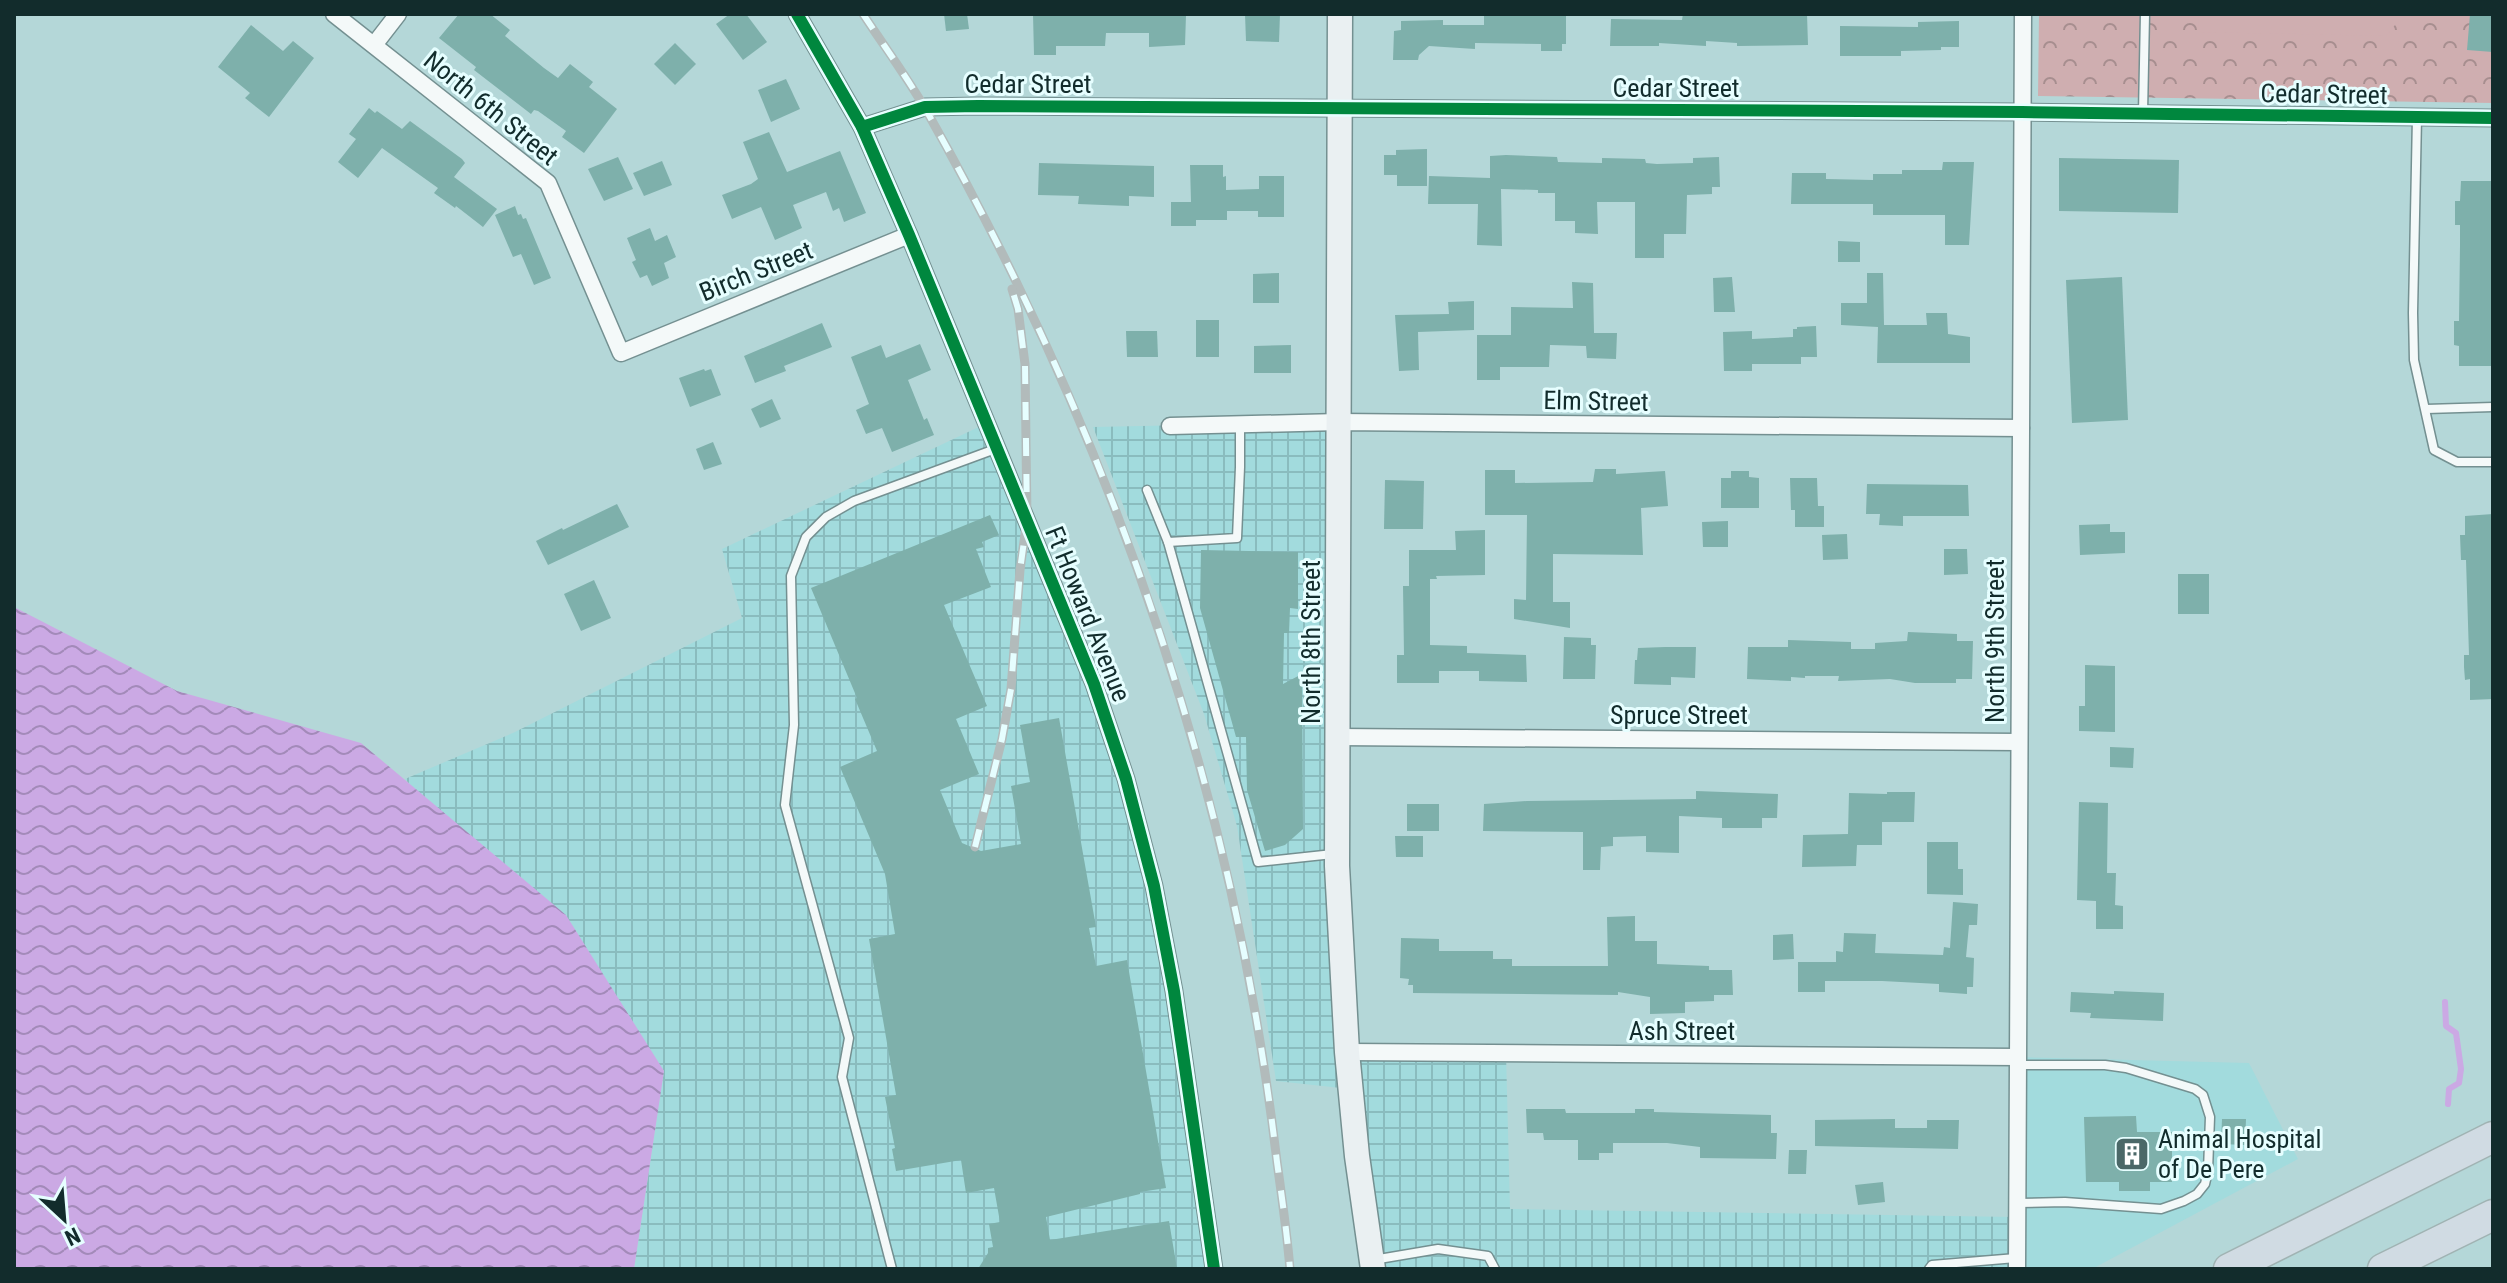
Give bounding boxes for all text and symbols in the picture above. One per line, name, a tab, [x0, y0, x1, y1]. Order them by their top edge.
street label: North 6th Street	[418, 45, 564, 171]
street label: Cedar Street	[964, 69, 1092, 99]
street label: Cedar Street	[1612, 73, 1740, 103]
street label: Cedar Street	[2260, 78, 2388, 110]
street label: Birch Street	[695, 235, 817, 307]
street label: Elm Street	[1543, 385, 1649, 417]
street label: Ft Howard Avenue	[1039, 522, 1137, 706]
street label: North 9th Street	[1980, 559, 2010, 723]
street label: North 8th Street	[1296, 560, 1326, 724]
street label: Spruce Street	[1610, 700, 1748, 730]
street label: Ash Street	[1629, 1016, 1735, 1046]
place label: Animal Hospital of De Pere	[2158, 1124, 2321, 1184]
building icon: Animal Hospital of De Pere	[2113, 1135, 2151, 1173]
north arrow	[24, 1179, 104, 1259]
text: N	[61, 1222, 84, 1251]

